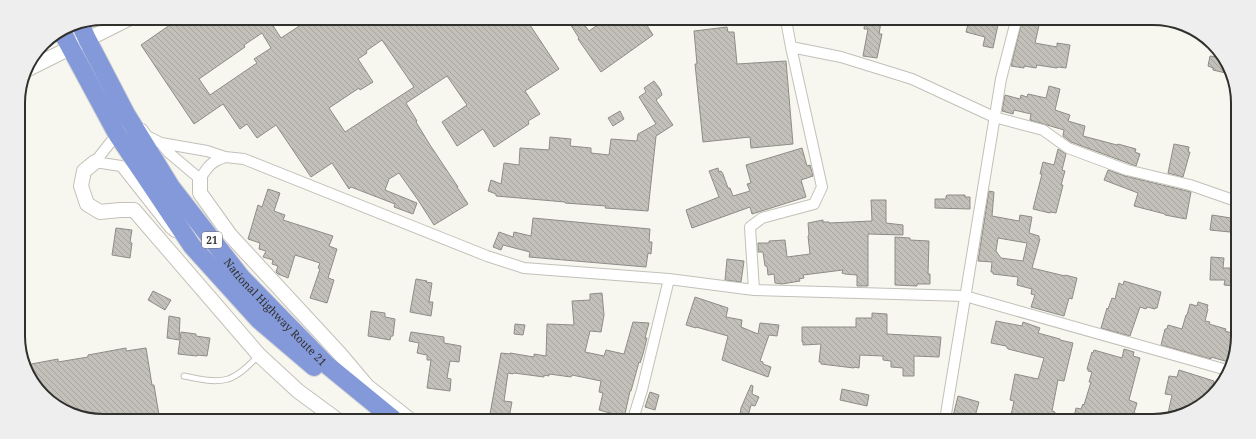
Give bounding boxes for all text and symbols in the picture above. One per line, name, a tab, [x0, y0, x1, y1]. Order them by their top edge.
road number: 21	[202, 232, 222, 248]
street label: National Highway Route 21	[221, 255, 331, 369]

